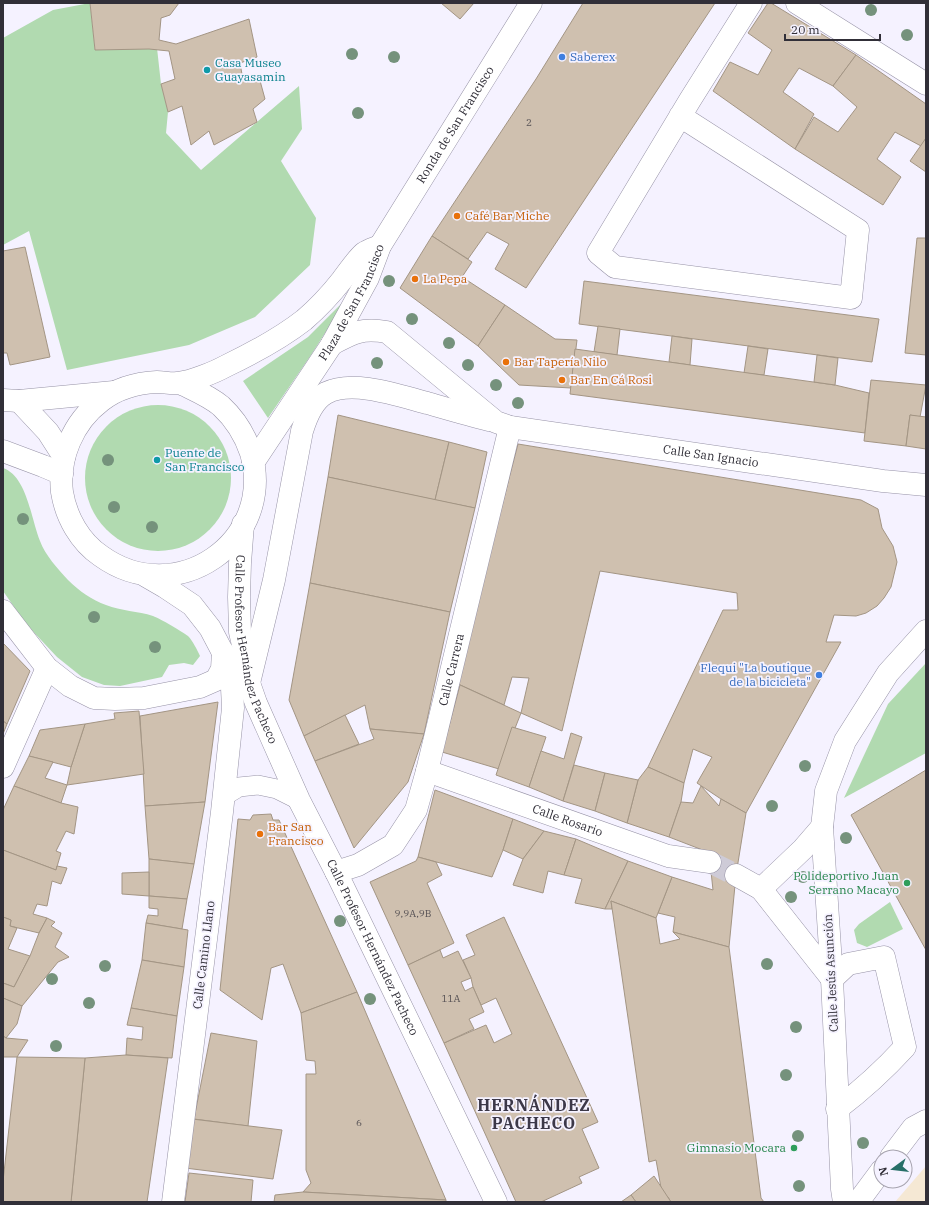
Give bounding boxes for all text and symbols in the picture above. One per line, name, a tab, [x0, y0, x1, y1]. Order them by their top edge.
scale bar	[785, 16, 880, 42]
text: 20 m	[791, 22, 820, 37]
place label: Saberex	[570, 49, 616, 64]
marker: Saberex	[557, 52, 567, 62]
place label: Casa Museo Guayasamin	[215, 55, 286, 84]
street label: Ronda de San Francisco	[413, 63, 497, 186]
marker: Casa Museo Guayasamin	[202, 65, 212, 75]
house number: 2	[526, 116, 532, 129]
place label: Café Bar Miche	[465, 208, 549, 223]
marker: Café Bar Miche	[452, 211, 462, 221]
street label: Plaza de San Francisco	[315, 242, 387, 363]
place label: La Pepa	[423, 271, 468, 286]
marker: La Pepa	[410, 274, 420, 284]
place label: Bar Tapería Nilo	[514, 354, 607, 369]
marker: Bar Tapería Nilo	[501, 357, 511, 367]
place label: Bar En Cá Rosi	[570, 372, 652, 387]
marker: Bar En Cá Rosi	[557, 375, 567, 385]
street label: Calle San Ignacio	[662, 441, 760, 470]
place label: Puente de San Francisco	[165, 445, 245, 474]
marker: Puente de San Francisco	[152, 455, 162, 465]
street label: Calle Profesor Hernández Pacheco	[232, 554, 281, 746]
street label: Calle Carrera	[435, 631, 467, 707]
place label: Flequi "La boutique de la bicicleta"	[700, 660, 811, 689]
marker: Flequi "La boutique de la bicicleta"	[814, 670, 824, 680]
street label: Calle Rosario	[530, 801, 605, 839]
place label: Bar San Francisco	[268, 819, 324, 848]
marker: Bar San Francisco	[255, 829, 265, 839]
street label: Calle Profesor Hernández Pacheco	[324, 857, 422, 1038]
place label: Polideportivo Juan Serrano Macayo	[793, 868, 899, 897]
marker: Polideportivo Juan Serrano Macayo	[902, 878, 912, 888]
street label: Calle Camino Llano	[189, 900, 218, 1010]
house number: 9,9A,9B	[394, 907, 432, 920]
street label: Calle Jesús Asunción	[820, 913, 841, 1032]
house number: 11A	[442, 992, 461, 1005]
district label: HERNÁNDEZ PACHECO	[477, 1094, 591, 1133]
house number: 6	[356, 1116, 362, 1129]
place label: Gimnasio Mocara	[687, 1140, 786, 1155]
marker: Gimnasio Mocara	[789, 1143, 799, 1153]
north arrow	[873, 1149, 913, 1189]
text: N	[875, 1165, 891, 1178]

